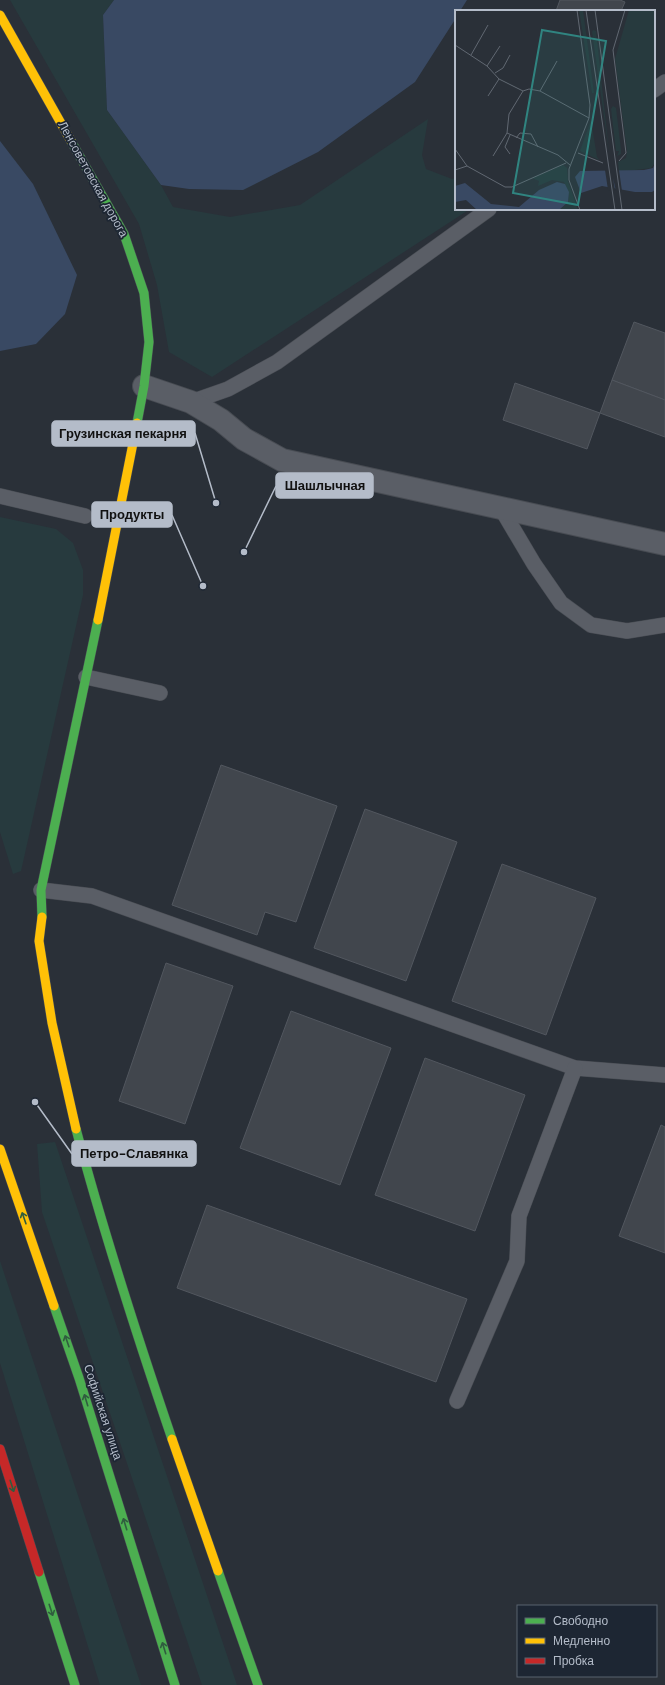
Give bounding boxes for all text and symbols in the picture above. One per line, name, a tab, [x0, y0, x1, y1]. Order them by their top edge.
inset map	[455, 10, 655, 210]
street label: Ленсоветовская дорога	[54, 118, 132, 240]
callout: Грузинская пекарня	[52, 421, 195, 446]
text: Грузинская пекарня	[59, 425, 187, 442]
callout: Шашлычная	[276, 473, 373, 498]
text: Шашлычная	[285, 477, 365, 494]
callout: Продукты	[92, 502, 172, 527]
text: Продукты	[100, 506, 164, 523]
callout: Петро-Славянка	[72, 1141, 196, 1166]
text: Петро-Славянка	[80, 1145, 189, 1162]
one-way arrow	[20, 1212, 27, 1225]
one-way arrow	[62, 1335, 70, 1347]
street label: Софийская улица	[80, 1362, 126, 1462]
one-way arrow	[82, 1393, 89, 1406]
one-way arrow	[9, 1480, 16, 1493]
one-way arrow	[121, 1517, 128, 1530]
one-way arrow	[48, 1604, 55, 1617]
legend	[517, 1605, 657, 1677]
text: Свободно	[553, 1613, 608, 1629]
text: Медленно	[553, 1633, 610, 1649]
one-way arrow	[160, 1641, 167, 1654]
text: Пробка	[553, 1653, 594, 1669]

